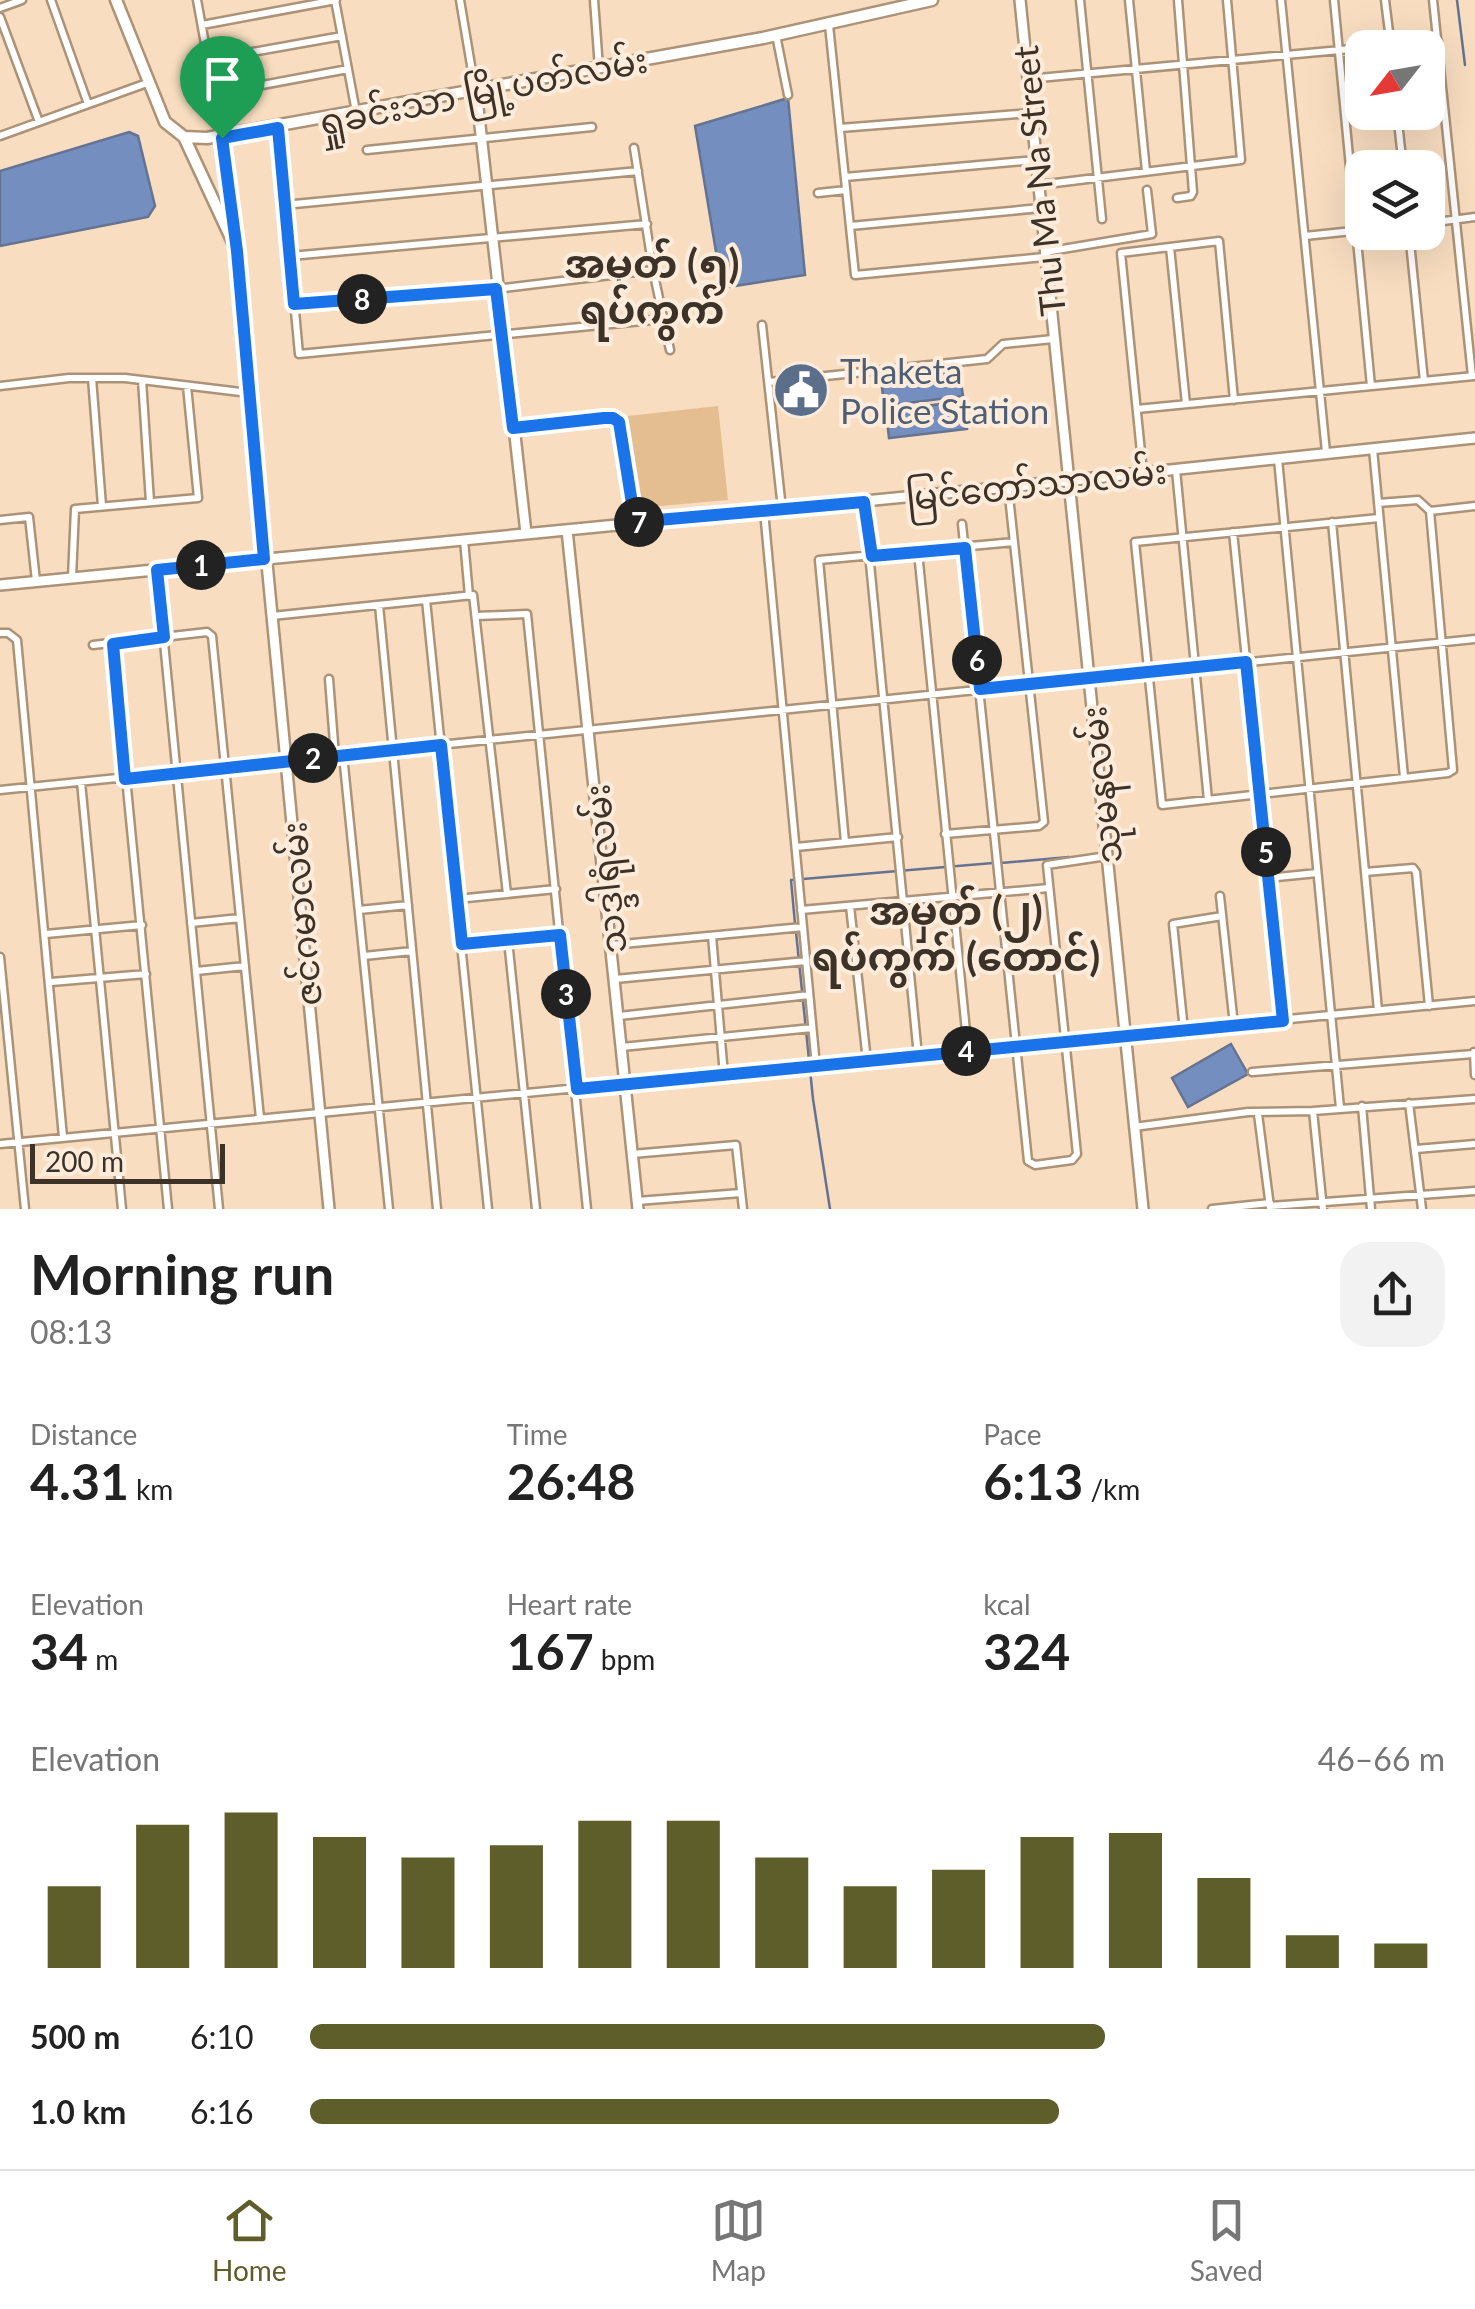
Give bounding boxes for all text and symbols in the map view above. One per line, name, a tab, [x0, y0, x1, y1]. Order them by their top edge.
north arrow	[1345, 30, 1445, 130]
map controls	[1345, 30, 1445, 250]
pin	[180, 36, 265, 139]
street label: ရှုခင်းသာ မြို့ပတ်လမ်း	[313, 36, 652, 151]
street label: Thu Ma Na Street	[1003, 43, 1073, 318]
icon: arrive	[195, 51, 250, 106]
button: layers	[1345, 150, 1445, 250]
district label: အမှတ် (၅) ရပ်ကွက်	[565, 238, 740, 342]
pin: 8	[337, 274, 387, 324]
text: 8	[354, 282, 370, 316]
place label: Thaketa Police Station	[840, 349, 1049, 431]
public building icon: Thaketa Police Station	[771, 360, 831, 420]
street label: မြင်တော်သာလမ်း	[903, 447, 1169, 527]
pin: 7	[614, 497, 664, 547]
text: 7	[631, 505, 647, 539]
pin: 1	[176, 540, 226, 590]
text: 1	[193, 548, 209, 582]
pin: 6	[952, 635, 1002, 685]
text: 6	[969, 643, 985, 677]
street label: သုမနလမ်း	[1070, 703, 1138, 866]
pin: 2	[288, 733, 338, 783]
text: 2	[305, 741, 321, 775]
street label: သဒ္ဒါရုံလမ်း	[573, 781, 644, 956]
street label: ဇင်ဂမာလမ်း	[270, 820, 329, 1008]
pin: 5	[1241, 827, 1291, 877]
text: 5	[1258, 835, 1274, 869]
district label: အမှတ် (၂) ရပ်ကွက် (တောင်)	[812, 885, 1100, 989]
pin: 3	[541, 969, 591, 1019]
text: 3	[558, 977, 574, 1011]
pin: 4	[941, 1026, 991, 1076]
text: 4	[958, 1034, 974, 1068]
scale bar	[30, 1139, 225, 1184]
text: 200 m	[45, 1144, 124, 1178]
text: Morning run	[30, 1241, 334, 1307]
button: share	[1340, 1242, 1445, 1347]
text: 08:13	[30, 1312, 112, 1351]
text: Distance	[30, 1417, 137, 1451]
text: Time	[507, 1417, 568, 1451]
text: Pace	[983, 1417, 1042, 1451]
text: 4.31	[30, 1451, 129, 1511]
text: 26:48	[507, 1451, 636, 1511]
text: 6:13	[983, 1451, 1083, 1511]
text: km	[129, 1472, 173, 1506]
text: /km	[1083, 1472, 1140, 1506]
text: Elevation	[30, 1587, 144, 1621]
text: Heart rate	[507, 1587, 632, 1621]
text: kcal	[983, 1587, 1031, 1621]
text: 34	[30, 1621, 88, 1681]
text: 167	[507, 1621, 594, 1681]
text: 324	[983, 1621, 1070, 1681]
text: m	[88, 1642, 118, 1676]
text: bpm	[594, 1642, 655, 1676]
text: Elevation	[30, 1739, 160, 1778]
text: 46–66 m	[1318, 1739, 1445, 1778]
text: 500 m	[30, 2017, 120, 2056]
text: 6:10	[190, 2017, 254, 2056]
text: 1.0 km	[30, 2092, 126, 2131]
text: 6:16	[190, 2092, 254, 2131]
tab: Home	[212, 2193, 287, 2287]
tab: Map	[711, 2193, 766, 2287]
tab: Saved	[1190, 2193, 1263, 2287]

